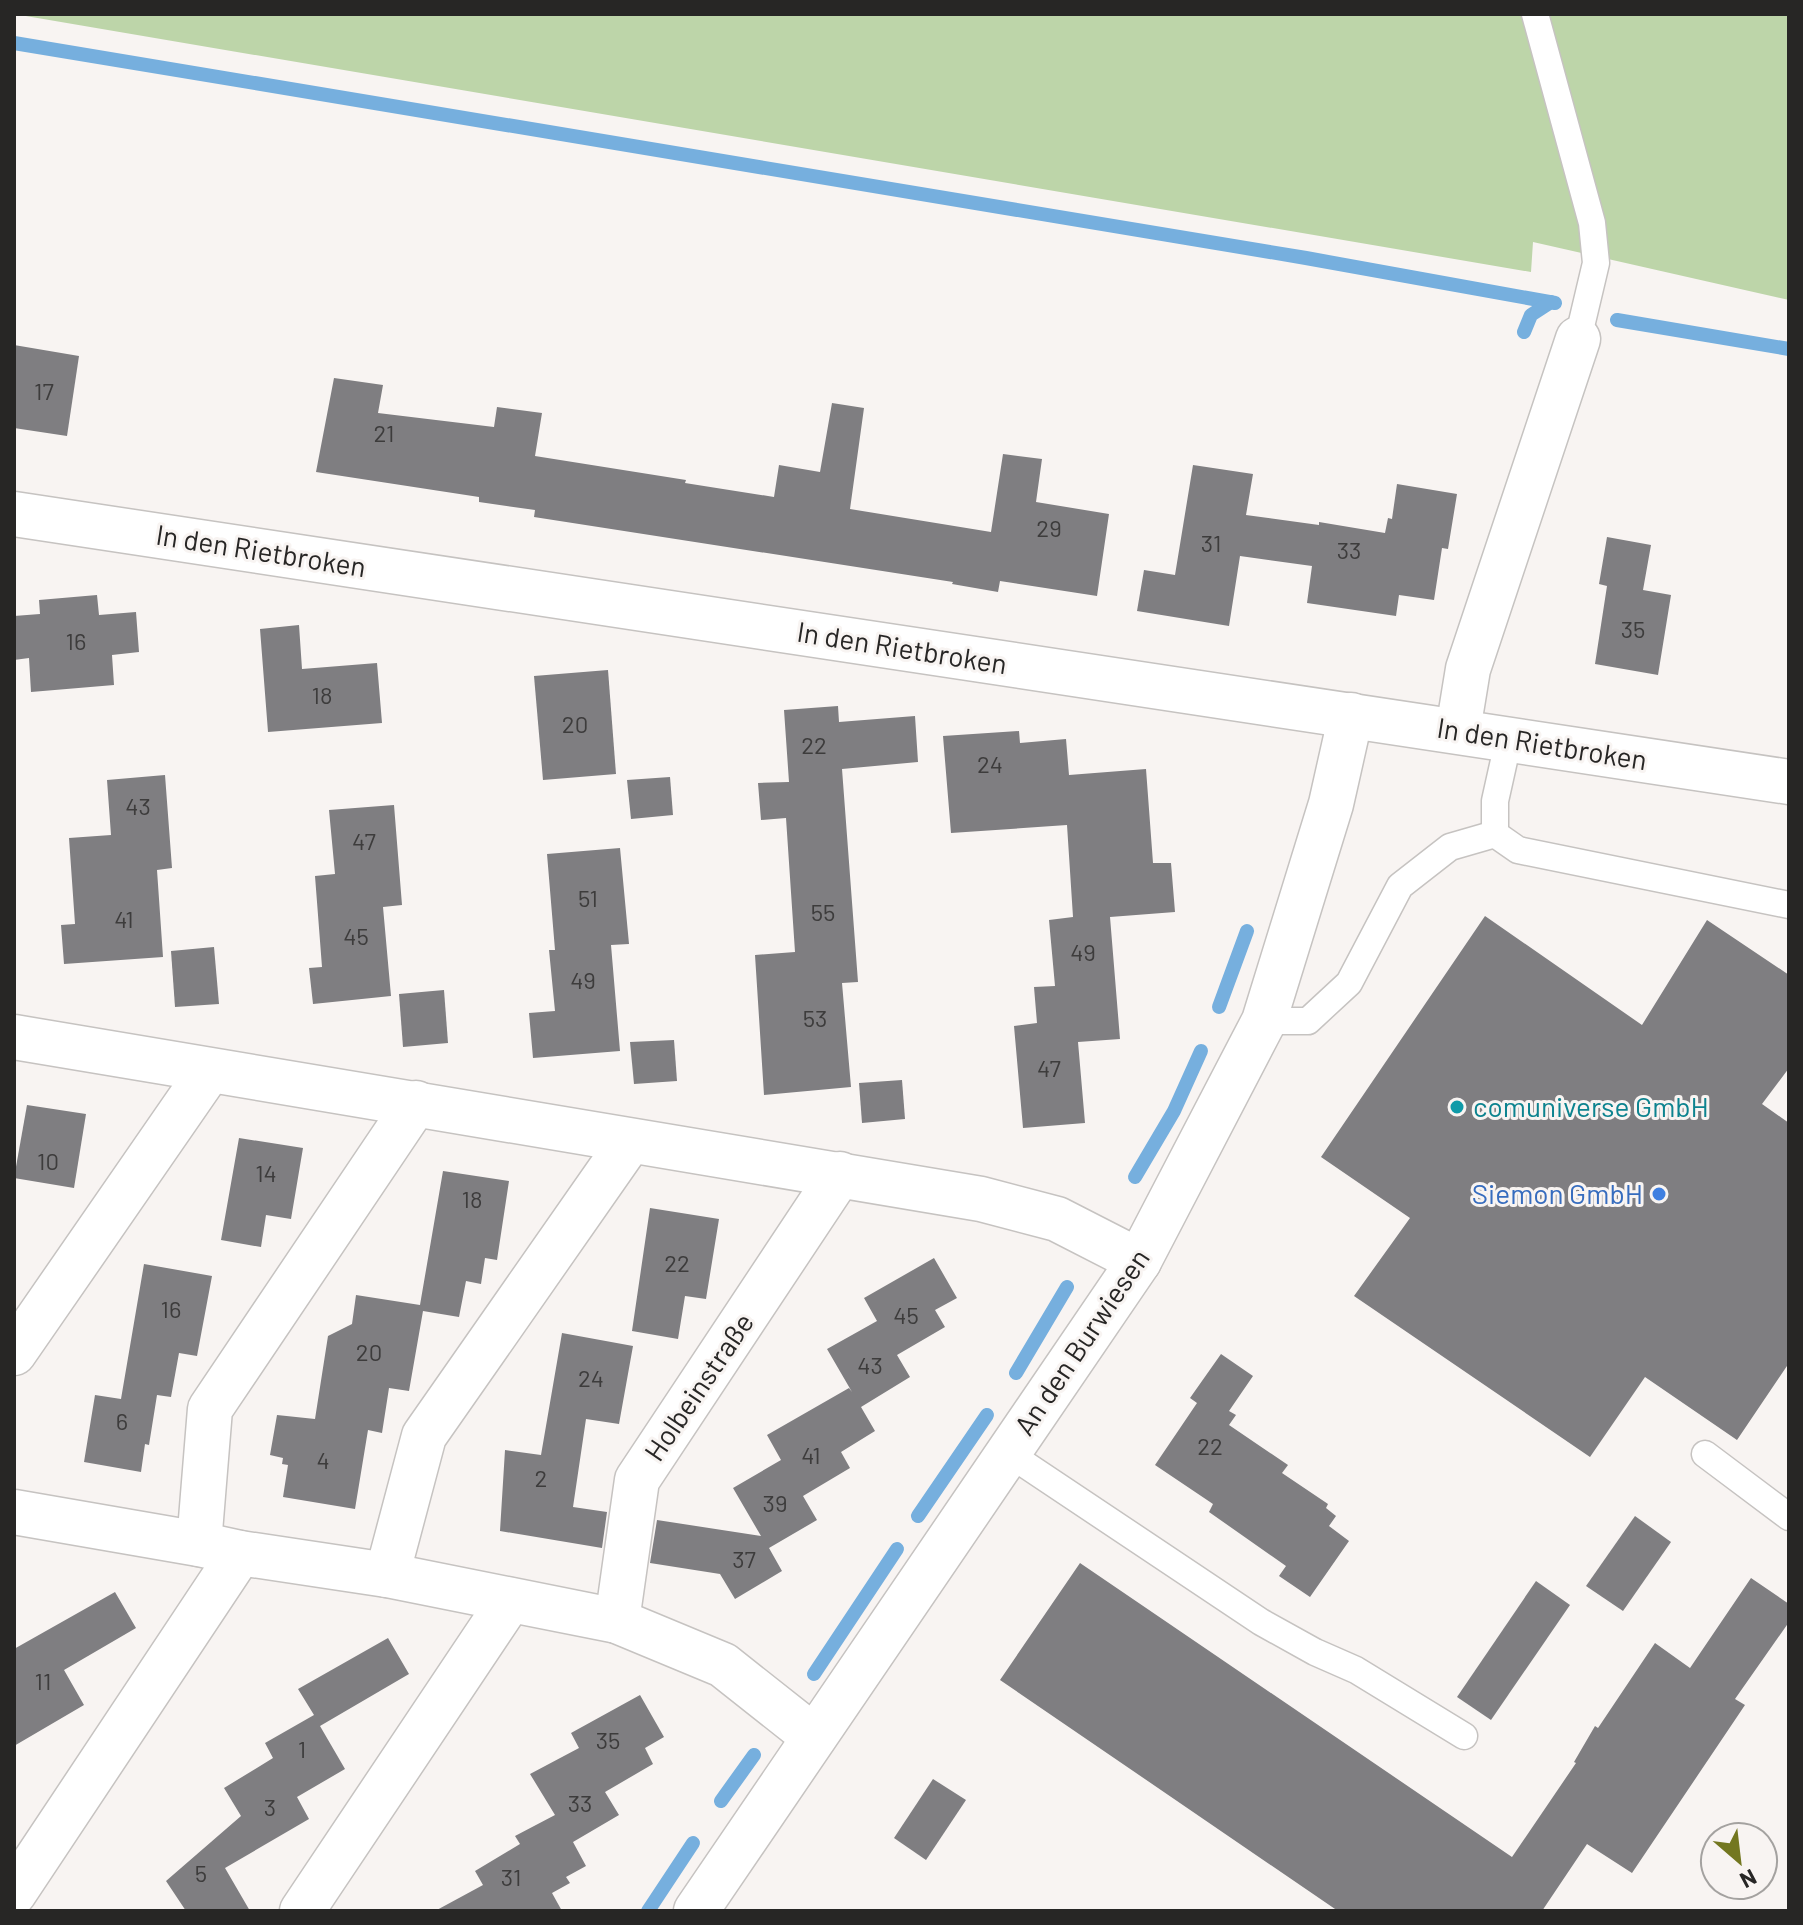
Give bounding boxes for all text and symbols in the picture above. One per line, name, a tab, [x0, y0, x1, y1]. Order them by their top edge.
house number: 17	[34, 376, 54, 405]
house number: 21	[374, 418, 394, 447]
house number: 29	[1036, 513, 1062, 542]
street label: In den Rietbroken	[154, 517, 369, 583]
house number: 31	[1201, 528, 1221, 557]
house number: 33	[1337, 535, 1361, 564]
street label: In den Rietbroken	[795, 614, 1010, 680]
house number: 35	[1621, 614, 1645, 643]
house number: 16	[66, 626, 86, 655]
house number: 18	[312, 680, 332, 709]
house number: 20	[562, 709, 588, 738]
street label: In den Rietbroken	[1435, 710, 1650, 776]
house number: 22	[801, 730, 827, 759]
house number: 24	[977, 749, 1003, 778]
house number: 43	[125, 791, 151, 820]
house number: 47	[352, 826, 376, 855]
house number: 51	[578, 883, 598, 912]
house number: 55	[811, 897, 835, 926]
house number: 41	[114, 904, 134, 933]
house number: 45	[343, 921, 369, 950]
house number: 49	[1070, 937, 1096, 966]
house number: 49	[570, 965, 596, 994]
house number: 53	[803, 1003, 827, 1032]
house number: 47	[1037, 1053, 1061, 1082]
place label: comuniverse GmbH	[1473, 1089, 1709, 1123]
marker: comuniverse GmbH	[1448, 1098, 1466, 1116]
house number: 10	[37, 1146, 59, 1175]
house number: 14	[255, 1158, 277, 1187]
place label: Siemon GmbH	[1472, 1176, 1643, 1210]
house number: 18	[462, 1184, 482, 1213]
marker: Siemon GmbH	[1650, 1185, 1668, 1203]
street label: An den Burwiesen	[1006, 1242, 1156, 1441]
house number: 22	[664, 1248, 690, 1277]
house number: 16	[161, 1294, 181, 1323]
house number: 45	[893, 1300, 919, 1329]
street label: Holbeinstraße	[636, 1306, 760, 1467]
house number: 20	[356, 1337, 382, 1366]
house number: 43	[857, 1350, 883, 1379]
house number: 24	[578, 1363, 604, 1392]
house number: 6	[116, 1406, 128, 1435]
house number: 22	[1197, 1431, 1223, 1460]
house number: 41	[801, 1440, 821, 1469]
house number: 4	[316, 1445, 330, 1474]
house number: 2	[535, 1463, 547, 1492]
house number: 39	[763, 1488, 787, 1517]
house number: 37	[732, 1544, 756, 1573]
house number: 11	[35, 1666, 51, 1695]
house number: 35	[596, 1725, 620, 1754]
house number: 1	[298, 1734, 306, 1763]
house number: 33	[568, 1788, 592, 1817]
house number: 3	[264, 1792, 276, 1821]
north arrow	[1699, 1821, 1779, 1901]
house number: 5	[195, 1858, 207, 1887]
house number: 31	[501, 1862, 521, 1891]
text: N	[1736, 1865, 1761, 1894]

